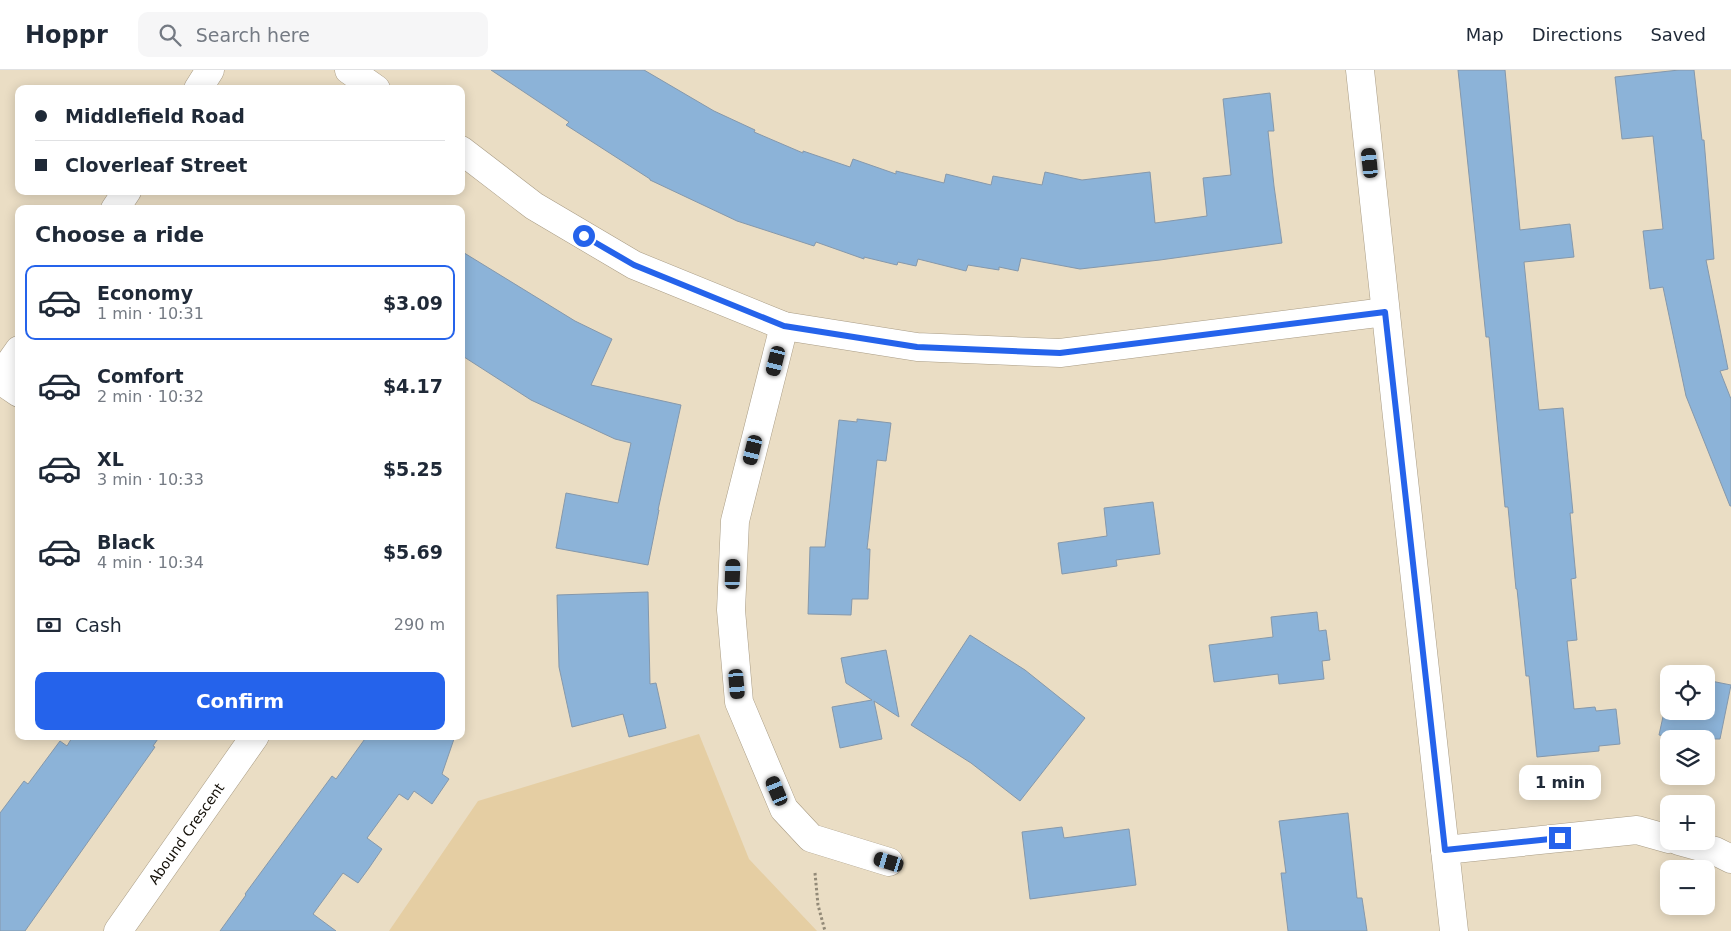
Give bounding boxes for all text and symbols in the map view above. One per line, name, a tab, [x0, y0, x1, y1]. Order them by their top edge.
search box	[138, 12, 488, 57]
text: Hoppr	[25, 21, 108, 49]
icon: search	[156, 21, 184, 49]
text: Search here	[196, 24, 310, 46]
text: Map	[1466, 24, 1504, 45]
text: Directions	[1532, 24, 1622, 45]
text: Saved	[1650, 24, 1706, 45]
text: Middlefield Road	[65, 105, 245, 127]
car	[1360, 147, 1379, 179]
text: Cloverleaf Street	[65, 154, 247, 176]
text: Choose a ride	[35, 222, 204, 247]
route start	[573, 225, 595, 247]
icon: car	[37, 280, 82, 325]
text: Economy	[97, 282, 193, 304]
text: $3.09	[383, 292, 443, 314]
text: 1 min · 10:31	[97, 304, 204, 323]
car	[765, 345, 786, 377]
icon: car	[37, 363, 82, 408]
text: Comfort	[97, 365, 184, 387]
text: $4.17	[383, 375, 443, 397]
text: 2 min · 10:32	[97, 387, 204, 406]
car	[742, 434, 763, 466]
icon: car	[37, 446, 82, 491]
text: XL	[97, 448, 124, 470]
text: $5.25	[383, 458, 443, 480]
text: 3 min · 10:33	[97, 470, 204, 489]
icon: car	[37, 529, 82, 574]
text: Black	[97, 531, 155, 553]
text: $5.69	[383, 541, 443, 563]
text: 4 min · 10:34	[97, 553, 204, 572]
car	[724, 559, 741, 589]
icon: cash	[35, 611, 63, 639]
text: Cash	[75, 614, 122, 636]
text: 290 m	[394, 615, 445, 634]
map controls	[1660, 665, 1715, 915]
button: locate	[1660, 665, 1715, 720]
car	[728, 668, 745, 700]
button: Confirm	[35, 672, 445, 730]
button: layers	[1660, 730, 1715, 785]
callout: 1 min	[1519, 766, 1601, 800]
text: 1 min	[1535, 773, 1585, 792]
car	[764, 774, 789, 808]
street label: Abound Crescent	[145, 780, 228, 887]
button: +	[1660, 795, 1715, 850]
route end	[1549, 827, 1571, 849]
car	[872, 850, 905, 874]
button: −	[1660, 860, 1715, 915]

